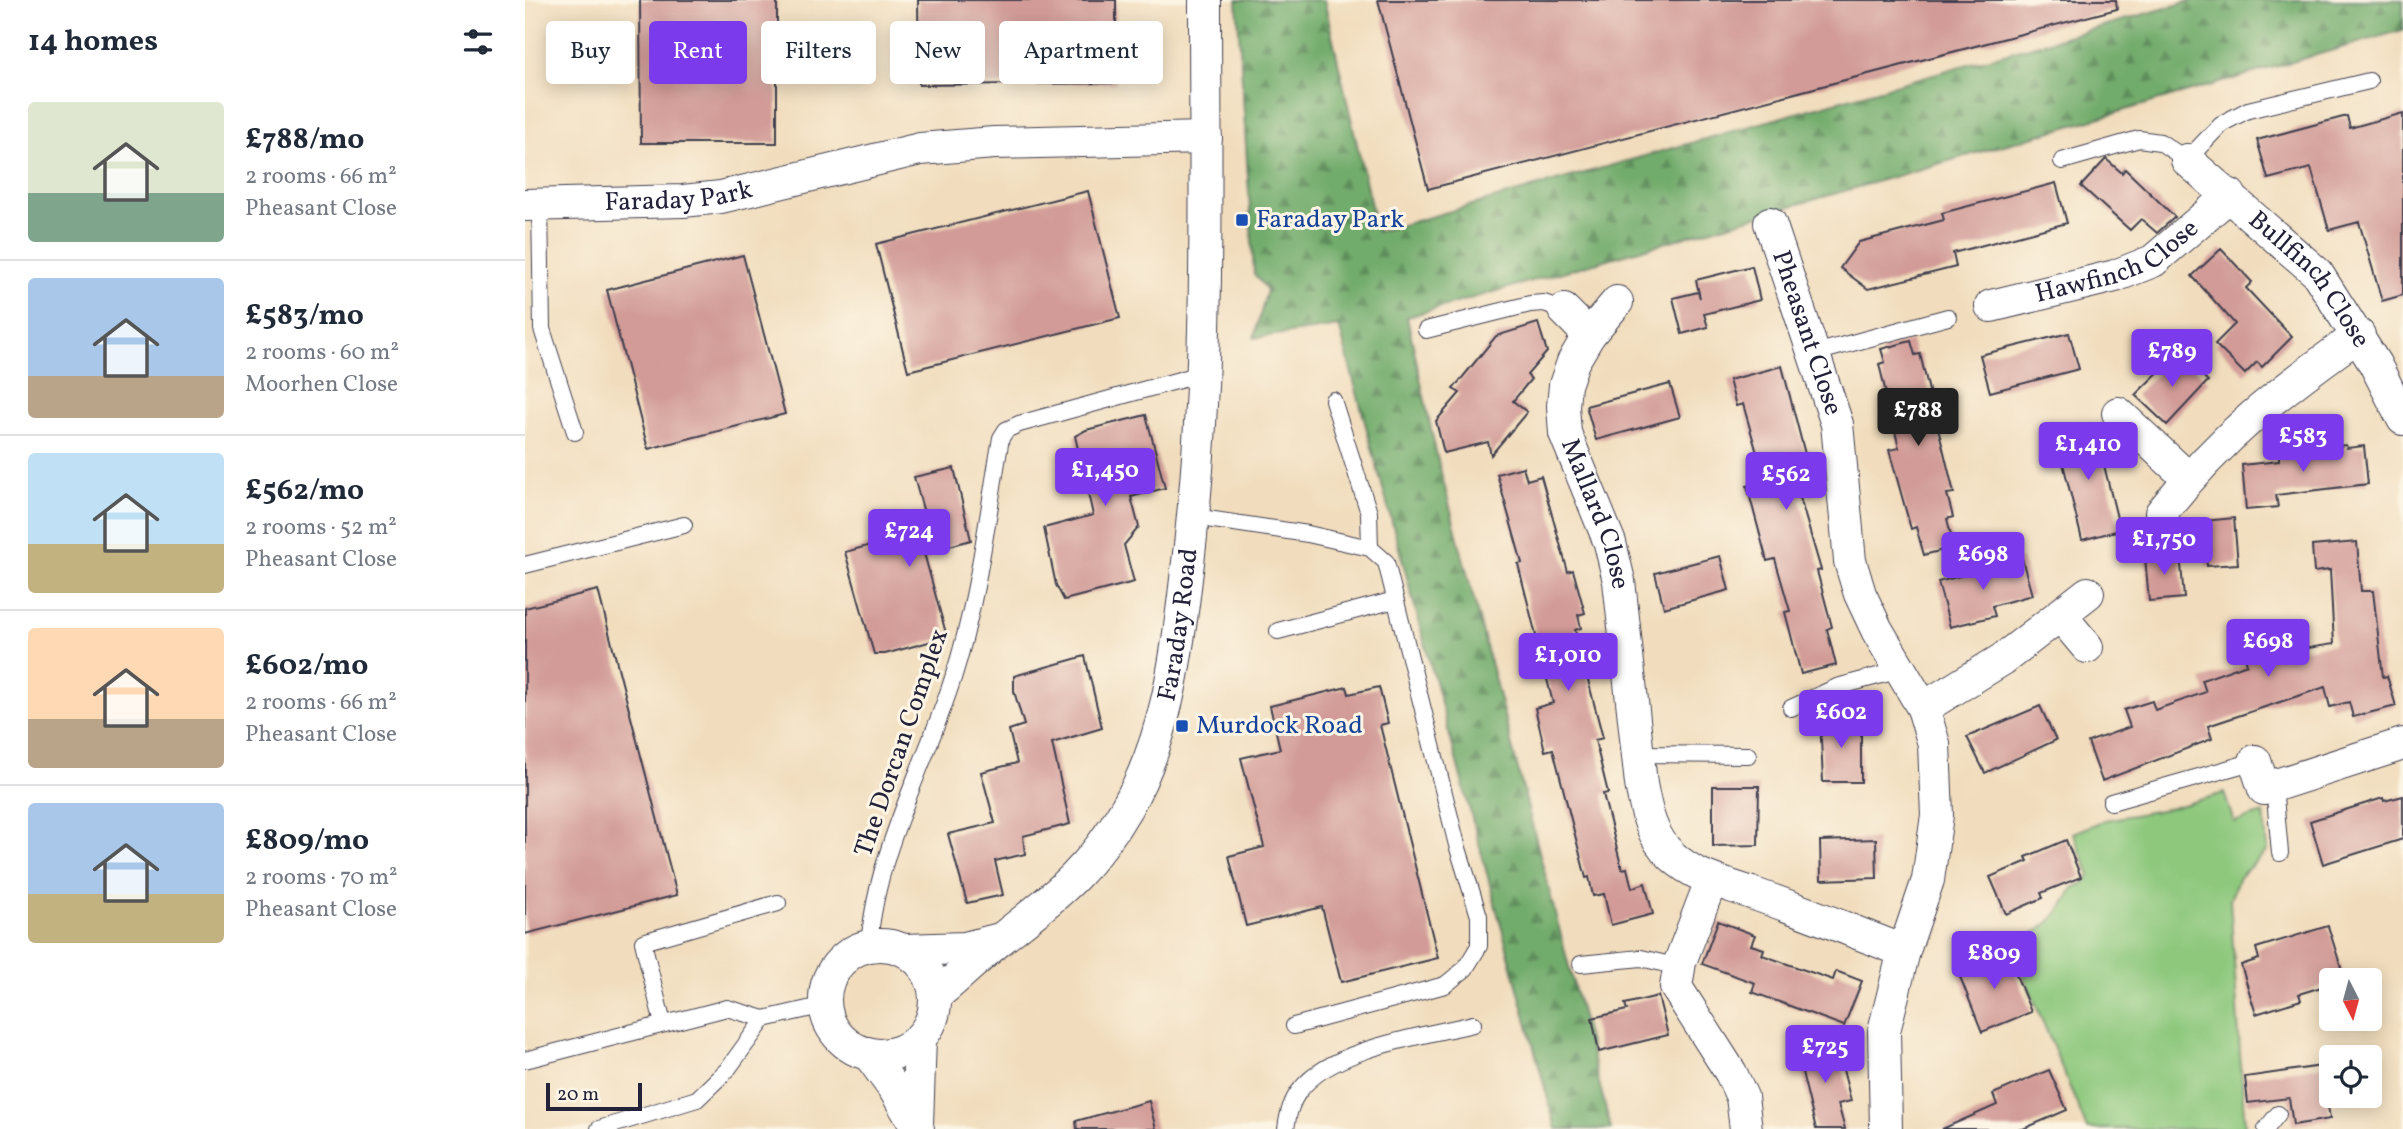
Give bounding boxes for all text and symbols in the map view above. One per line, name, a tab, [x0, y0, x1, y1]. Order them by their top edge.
text: 14 homes	[28, 21, 158, 63]
chip: Buy	[546, 21, 635, 84]
chip: Rent	[649, 21, 747, 84]
chip: Filters	[761, 21, 876, 84]
chip: New	[890, 21, 985, 84]
chip: Apartment	[999, 21, 1163, 84]
icon: filters	[459, 23, 497, 61]
text: £788/mo	[245, 119, 364, 161]
icon: home	[84, 130, 168, 214]
text: 2 rooms · 66 m²	[245, 161, 397, 193]
street label: Faraday Park	[604, 172, 756, 221]
text: Pheasant Close	[245, 193, 397, 225]
place label: Faraday Park	[1256, 202, 1405, 238]
street label: Bullfinch Close	[2240, 203, 2378, 355]
street label: Hawfinch Close	[2032, 211, 2207, 313]
marker: Faraday Park	[1234, 212, 1250, 228]
street label: Pheasant Close	[1762, 246, 1851, 420]
text: £583/mo	[245, 295, 364, 337]
icon: home	[84, 306, 168, 390]
pin: £789	[2131, 330, 2213, 389]
text: £789	[2147, 336, 2197, 368]
text: 2 rooms · 60 m²	[245, 337, 399, 369]
text: Moorhen Close	[245, 369, 398, 401]
pin: £788	[1877, 388, 1959, 448]
text: £788	[1893, 395, 1943, 427]
pin: £583	[2262, 414, 2344, 474]
text: £583	[2279, 421, 2327, 453]
pin: £1,410	[2031, 422, 2145, 482]
text: £1,410	[2055, 429, 2121, 461]
street label: Mallard Close	[1551, 433, 1638, 591]
pin: £1,450	[1048, 448, 1162, 508]
pin: £562	[1745, 452, 1827, 512]
text: £1,450	[1071, 455, 1139, 487]
text: £562	[1762, 459, 1810, 491]
text: £562/mo	[245, 470, 364, 512]
icon: home	[84, 481, 168, 565]
pin: £724	[868, 510, 950, 569]
text: 2 rooms · 52 m²	[245, 512, 397, 544]
text: £724	[884, 516, 934, 548]
pin: £1,750	[2107, 518, 2221, 577]
text: £1,750	[2132, 524, 2196, 556]
pin: £698	[1942, 532, 2024, 592]
text: £698	[1957, 539, 2009, 571]
text: Pheasant Close	[245, 544, 397, 576]
street label: Faraday Road	[1149, 546, 1208, 705]
pin: £698	[2227, 620, 2309, 679]
street label: The Dorcan Complex	[846, 624, 958, 862]
text: £698	[2242, 626, 2294, 658]
pin: £1,010	[1511, 634, 1625, 693]
text: £1,010	[1535, 640, 1601, 672]
text: £602/mo	[245, 645, 368, 687]
icon: home	[84, 656, 168, 740]
text: 2 rooms · 66 m²	[245, 687, 397, 719]
pin: £602	[1800, 690, 1882, 750]
text: £602	[1815, 697, 1867, 729]
place label: Murdock Road	[1196, 708, 1363, 744]
marker: Murdock Road	[1174, 718, 1190, 734]
text: Pheasant Close	[245, 719, 397, 751]
text: £809/mo	[245, 820, 369, 862]
icon: home	[84, 831, 168, 915]
text: 2 rooms · 70 m²	[245, 862, 398, 894]
text: Pheasant Close	[245, 894, 397, 926]
pin: £809	[1953, 932, 2035, 991]
text: £809	[1968, 938, 2020, 970]
north arrow	[2319, 968, 2382, 1031]
map controls	[2319, 968, 2382, 1108]
pin: £725	[1784, 1026, 1866, 1085]
text: £725	[1801, 1032, 1849, 1064]
button: locate	[2319, 1045, 2382, 1108]
scale bar	[546, 1080, 642, 1112]
text: 20 m	[557, 1082, 599, 1108]

